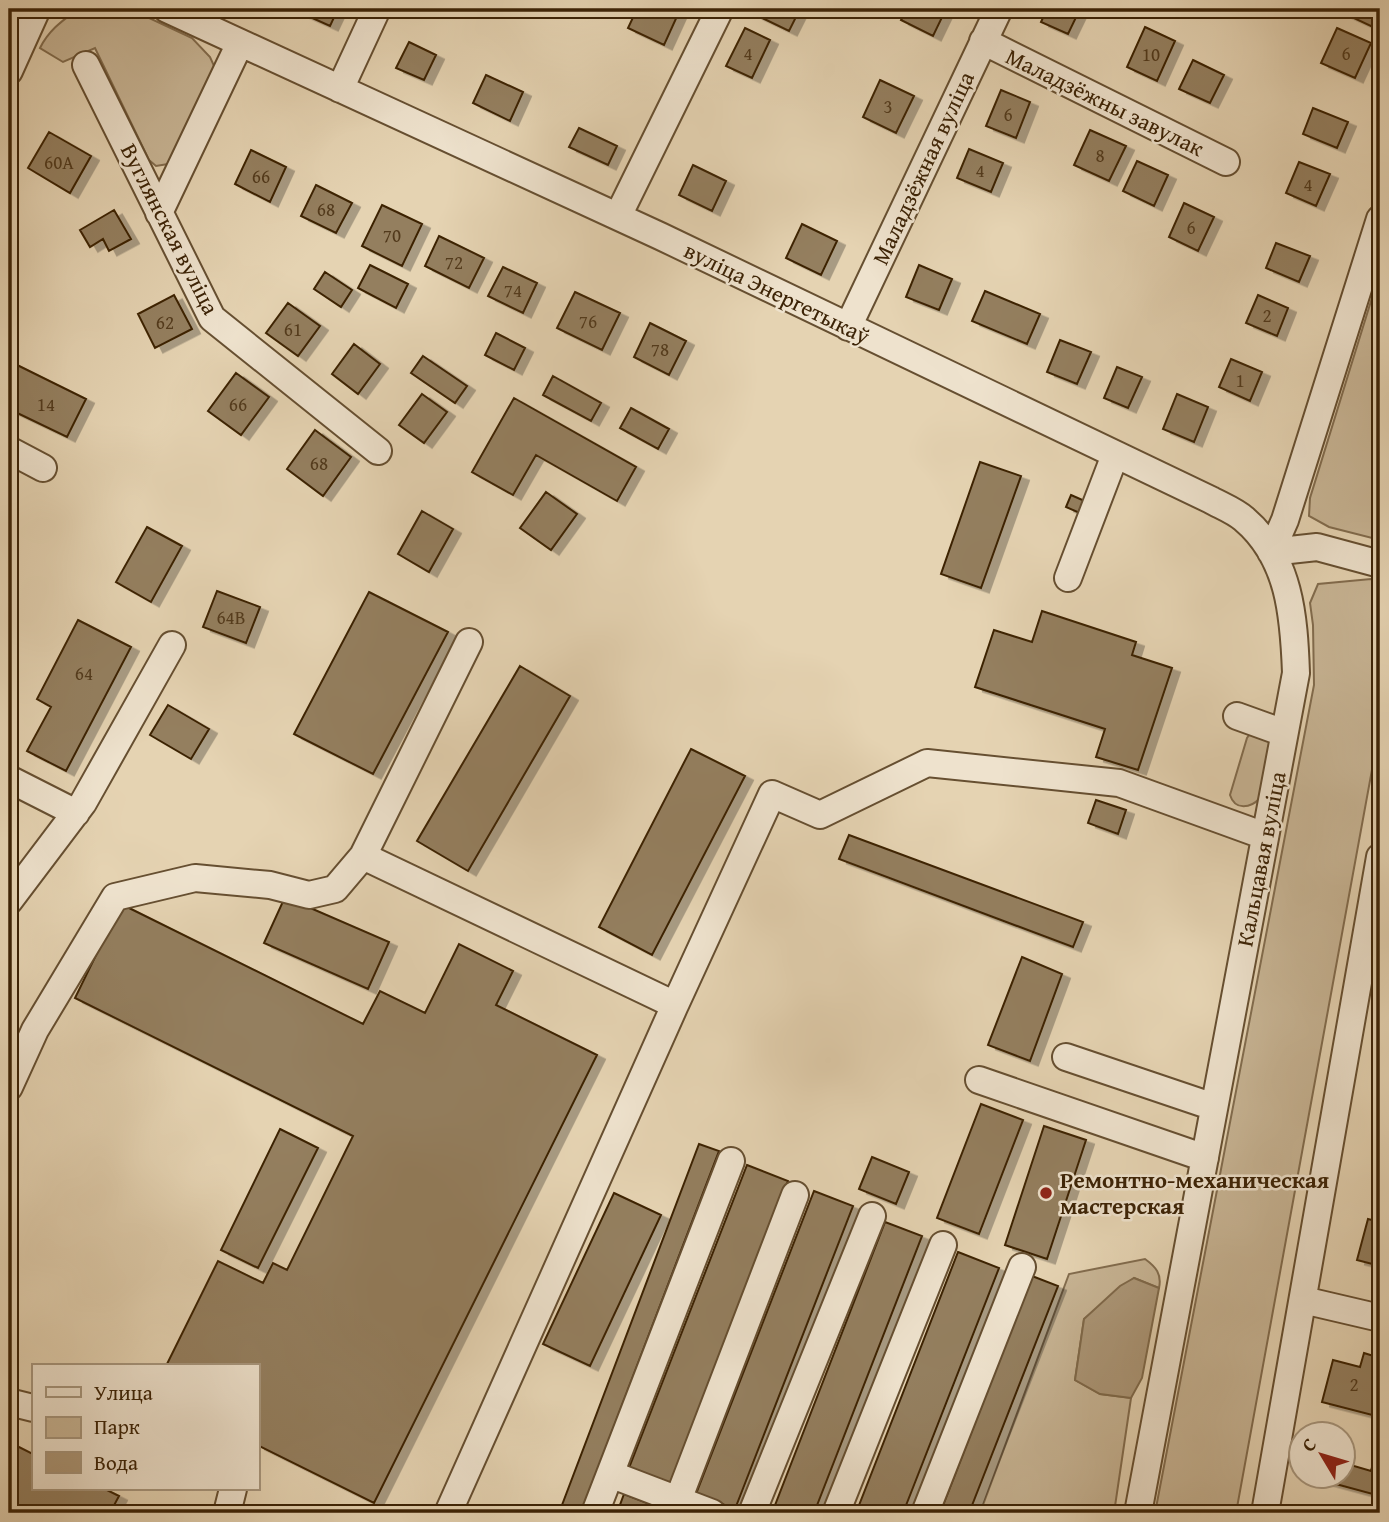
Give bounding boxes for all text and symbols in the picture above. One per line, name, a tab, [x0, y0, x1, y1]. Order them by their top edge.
house number: 4	[743, 39, 753, 67]
street label: Маладзёжны завулак	[1001, 39, 1210, 164]
house number: 6	[1341, 39, 1351, 67]
house number: 10	[1142, 40, 1160, 68]
street label: Маладзёжная вуліца	[863, 66, 982, 270]
house number: 3	[883, 92, 893, 120]
house number: 6	[1003, 100, 1013, 128]
street label: Вуглянская вуліца	[113, 137, 228, 320]
house number: 8	[1095, 141, 1105, 169]
house number: 60А	[44, 148, 74, 176]
house number: 4	[975, 156, 985, 184]
house number: 66	[252, 162, 270, 190]
house number: 4	[1303, 170, 1313, 198]
house number: 68	[317, 195, 335, 223]
house number: 6	[1186, 213, 1196, 241]
house number: 70	[383, 221, 401, 249]
street label: вуліца Энергетыкаў	[679, 233, 876, 352]
house number: 72	[445, 248, 463, 276]
house number: 74	[504, 276, 522, 304]
house number: 2	[1262, 301, 1272, 329]
house number: 76	[579, 307, 597, 335]
house number: 62	[156, 308, 174, 336]
house number: 61	[284, 315, 302, 343]
house number: 78	[651, 335, 669, 363]
house number: 1	[1235, 366, 1245, 394]
house number: 14	[37, 390, 55, 418]
house number: 66	[229, 390, 247, 418]
house number: 68	[310, 449, 328, 477]
house number: 64В	[216, 603, 246, 631]
house number: 64	[75, 659, 93, 687]
street label: Кальцавая вуліца	[1227, 769, 1294, 949]
place label: Ремонтно-механическая мастерская	[1060, 1163, 1329, 1222]
marker: Ремонтно-механическая мастерская	[1038, 1185, 1054, 1201]
legend	[32, 1364, 259, 1490]
house number: 2	[1349, 1370, 1359, 1398]
text: Улица	[94, 1377, 153, 1408]
text: Парк	[94, 1411, 140, 1442]
north arrow	[1288, 1420, 1358, 1490]
text: С	[1294, 1431, 1323, 1457]
text: Вода	[94, 1447, 138, 1478]

